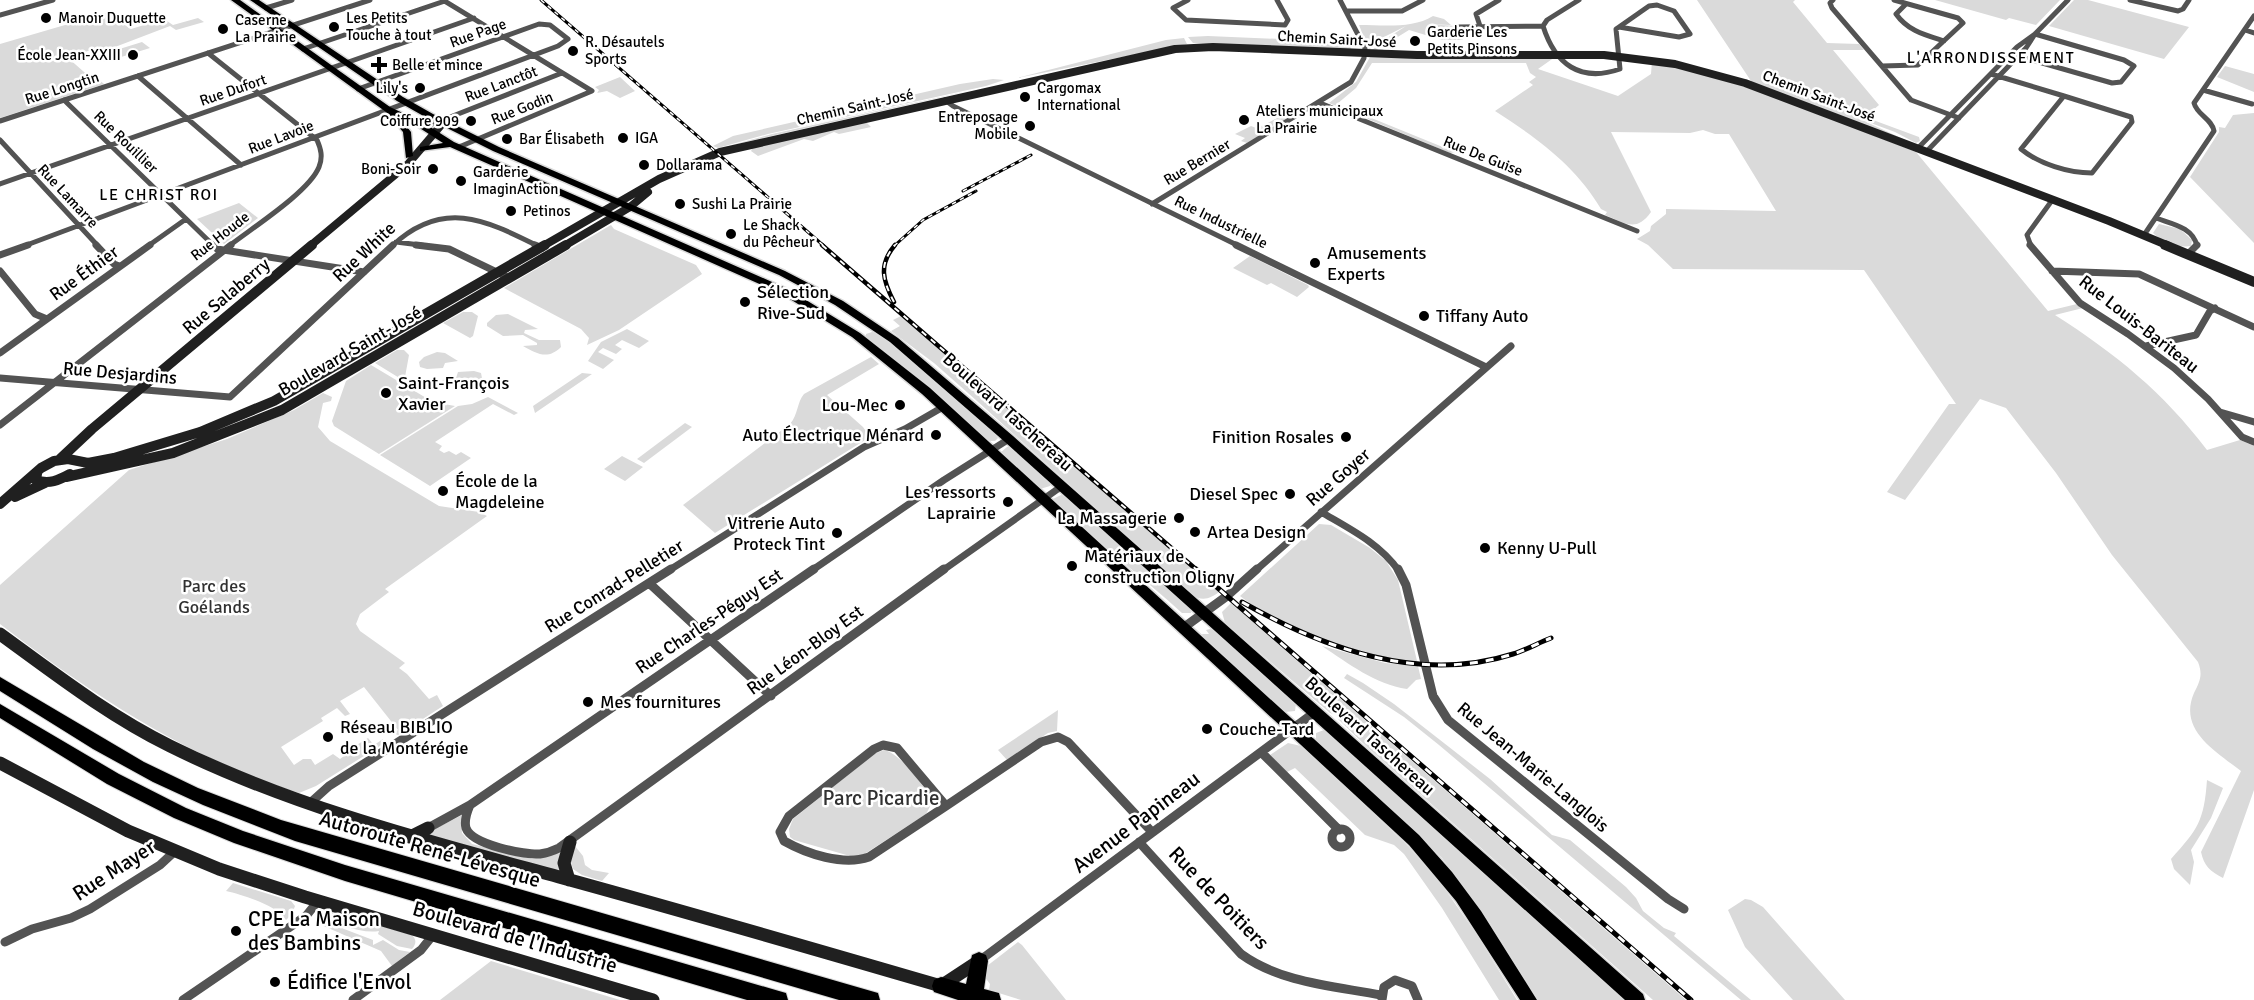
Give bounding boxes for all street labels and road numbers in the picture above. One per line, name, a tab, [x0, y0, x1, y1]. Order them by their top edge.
street label: Rue Page	[447, 14, 509, 52]
street label: Chemin Saint-José	[1277, 27, 1397, 51]
street label: Rue Lanctôt	[462, 62, 540, 106]
street label: Chemin Saint-José	[1760, 66, 1878, 126]
street label: Rue Longtin	[23, 68, 101, 108]
street label: Rue Dufort	[197, 70, 269, 110]
street label: Chemin Saint-José	[795, 85, 915, 129]
street label: Rue Godin	[488, 87, 556, 129]
street label: Rue Rouillier	[90, 107, 162, 177]
street label: Rue Lavoie	[246, 116, 316, 158]
street label: Rue De Guise	[1441, 132, 1525, 180]
street label: Rue Bernier	[1160, 135, 1234, 189]
street label: Rue Lamarre	[34, 160, 102, 232]
street label: Rue Industrielle	[1171, 192, 1271, 252]
street label: Rue Houde	[187, 208, 253, 264]
street label: Rue White	[328, 217, 400, 287]
street label: Rue Éthier	[45, 240, 123, 305]
street label: Rue Salaberry	[178, 253, 275, 339]
street label: Rue Louis-Bariteau	[2075, 270, 2203, 378]
street label: Boulevard Saint-José	[274, 301, 426, 401]
street label: Boulevard Taschereau	[938, 348, 1078, 476]
street label: Rue Desjardins	[62, 357, 178, 389]
street label: Rue Goyer	[1301, 443, 1375, 511]
street label: Rue Conrad-Pelletier	[541, 534, 688, 638]
street label: Rue Charles-Péguy Est	[631, 564, 787, 678]
street label: Rue Léon-Bloy Est	[743, 600, 867, 700]
street label: Boulevard Taschereau	[1300, 672, 1440, 800]
street label: Rue Jean-Marie-Langlois	[1453, 697, 1613, 837]
street label: Avenue Papineau	[1067, 765, 1205, 879]
street label: Autoroute René-Lévesque	[316, 805, 544, 893]
street label: Rue Mayer	[68, 833, 161, 906]
street label: Rue de Poitiers	[1163, 841, 1275, 955]
street label: Boulevard de l'Industrie	[410, 895, 620, 979]

